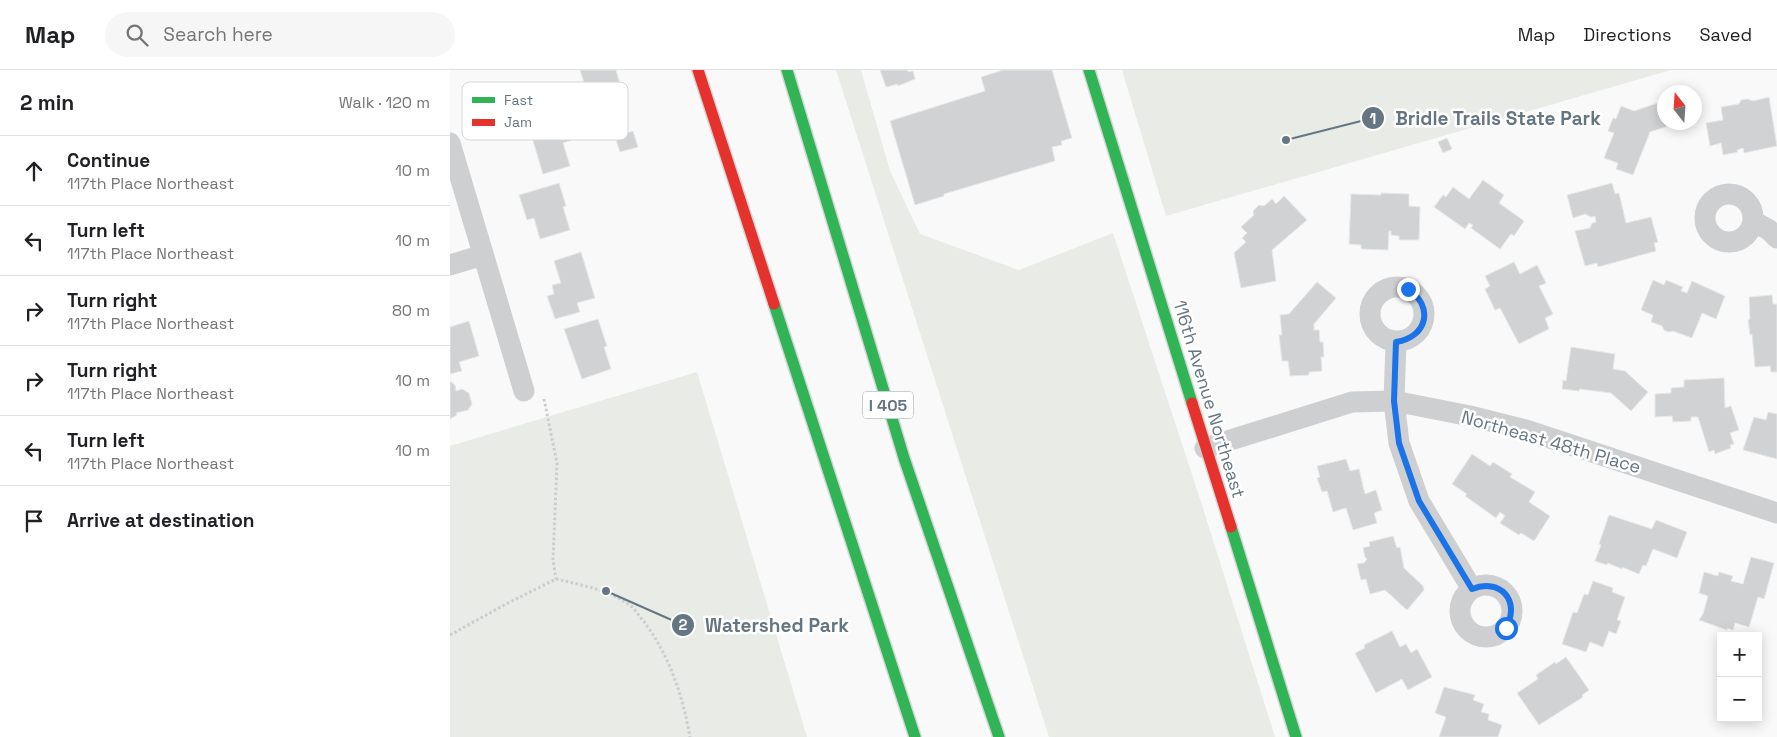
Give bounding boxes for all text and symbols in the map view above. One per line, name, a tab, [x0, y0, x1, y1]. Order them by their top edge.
search box	[105, 12, 455, 57]
text: Map	[25, 19, 75, 50]
icon: search	[123, 21, 151, 49]
text: Search here	[163, 22, 273, 47]
text: Map	[1518, 23, 1555, 46]
text: Directions	[1583, 23, 1672, 46]
text: Saved	[1700, 23, 1752, 46]
legend	[462, 82, 628, 140]
north arrow	[1657, 85, 1702, 130]
text: 2 min	[20, 89, 74, 116]
text: Fast	[504, 91, 533, 109]
text: Walk · 120 m	[339, 92, 430, 113]
callout: Bridle Trails State Park	[1360, 101, 1612, 135]
text: Bridle Trails State Park	[1395, 106, 1601, 131]
text: 1	[1370, 109, 1376, 128]
text: Jam	[504, 113, 532, 131]
text: Continue	[67, 148, 150, 173]
icon: ahead	[20, 157, 48, 185]
text: 10 m	[395, 160, 430, 181]
text: 117th Place Northeast	[67, 173, 234, 194]
text: Turn left	[67, 218, 145, 243]
icon: left	[20, 227, 48, 255]
text: 10 m	[395, 230, 430, 251]
text: 117th Place Northeast	[67, 243, 234, 264]
route end	[1397, 278, 1420, 301]
text: Turn right	[67, 288, 157, 313]
icon: right	[20, 297, 48, 325]
street label: 116th Avenue Northeast	[1168, 297, 1251, 501]
text: 80 m	[392, 300, 430, 321]
text: 117th Place Northeast	[67, 313, 234, 334]
text: Turn right	[67, 358, 157, 383]
icon: right	[20, 367, 48, 395]
text: 10 m	[395, 370, 430, 391]
text: 117th Place Northeast	[67, 383, 234, 404]
road number: I 405	[863, 392, 913, 418]
street label: Northeast 48th Place	[1459, 405, 1643, 478]
text: Turn left	[67, 428, 145, 453]
icon: left	[20, 437, 48, 465]
text: 10 m	[395, 440, 430, 461]
text: 117th Place Northeast	[67, 453, 234, 474]
icon: arrive	[20, 507, 48, 535]
text: Arrive at destination	[67, 508, 255, 533]
callout: Watershed Park	[670, 608, 859, 642]
text: Watershed Park	[705, 613, 849, 638]
text: 2	[679, 615, 688, 634]
route start	[1495, 617, 1518, 640]
map controls	[1717, 632, 1762, 722]
button: +	[1717, 632, 1762, 677]
button: −	[1717, 677, 1762, 722]

